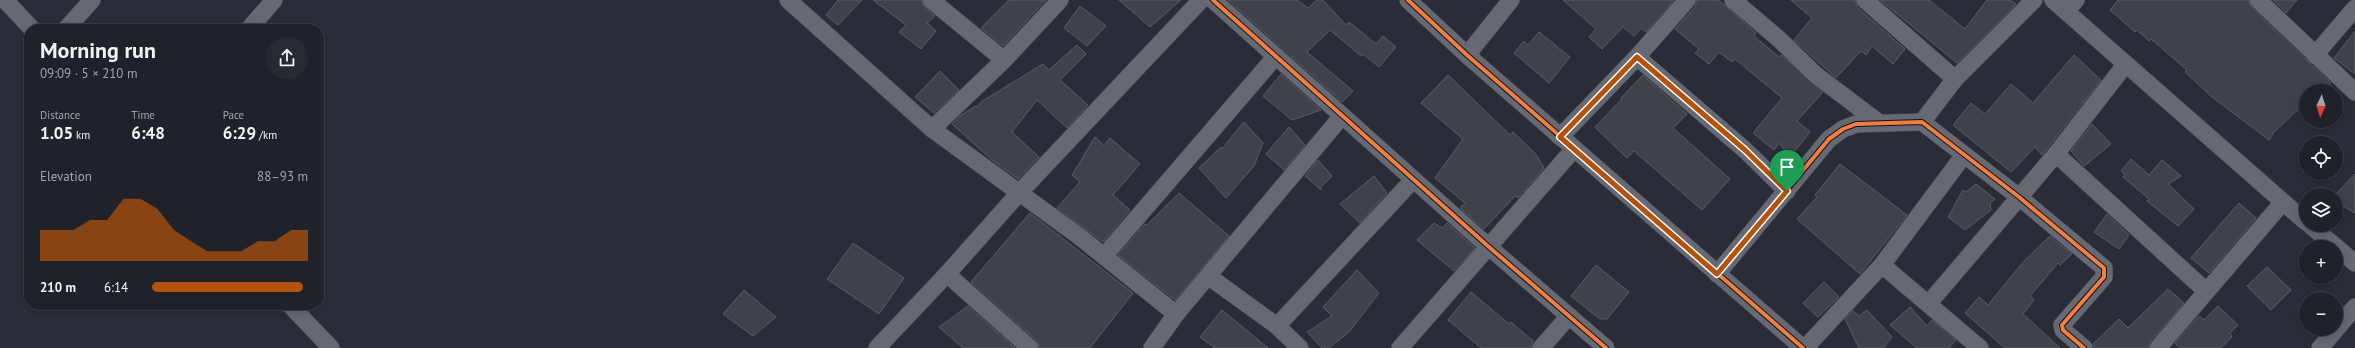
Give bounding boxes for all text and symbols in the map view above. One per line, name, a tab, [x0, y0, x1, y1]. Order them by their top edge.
text: Morning run	[40, 36, 156, 64]
button: share	[266, 37, 308, 79]
text: 09:09 · 5 × 210 m	[40, 65, 137, 82]
north arrow	[2299, 84, 2343, 128]
map controls	[2299, 84, 2343, 336]
text: Distance	[40, 108, 80, 122]
text: Time	[131, 108, 155, 122]
text: Pace	[223, 108, 244, 122]
text: 1.05	[40, 122, 73, 144]
text: 6:48	[131, 122, 165, 144]
text: 6:29	[223, 122, 256, 144]
text: km	[73, 128, 90, 142]
text: /km	[256, 128, 277, 142]
button: locate	[2299, 136, 2343, 180]
pin	[1770, 150, 1804, 191]
icon: arrive	[1776, 156, 1798, 178]
text: Elevation	[40, 168, 92, 185]
text: 88–93 m	[257, 168, 308, 185]
button: layers	[2299, 188, 2343, 232]
button: +	[2299, 240, 2343, 284]
text: 210 m	[40, 279, 76, 296]
text: 6:14	[104, 279, 128, 296]
button: −	[2299, 292, 2343, 336]

